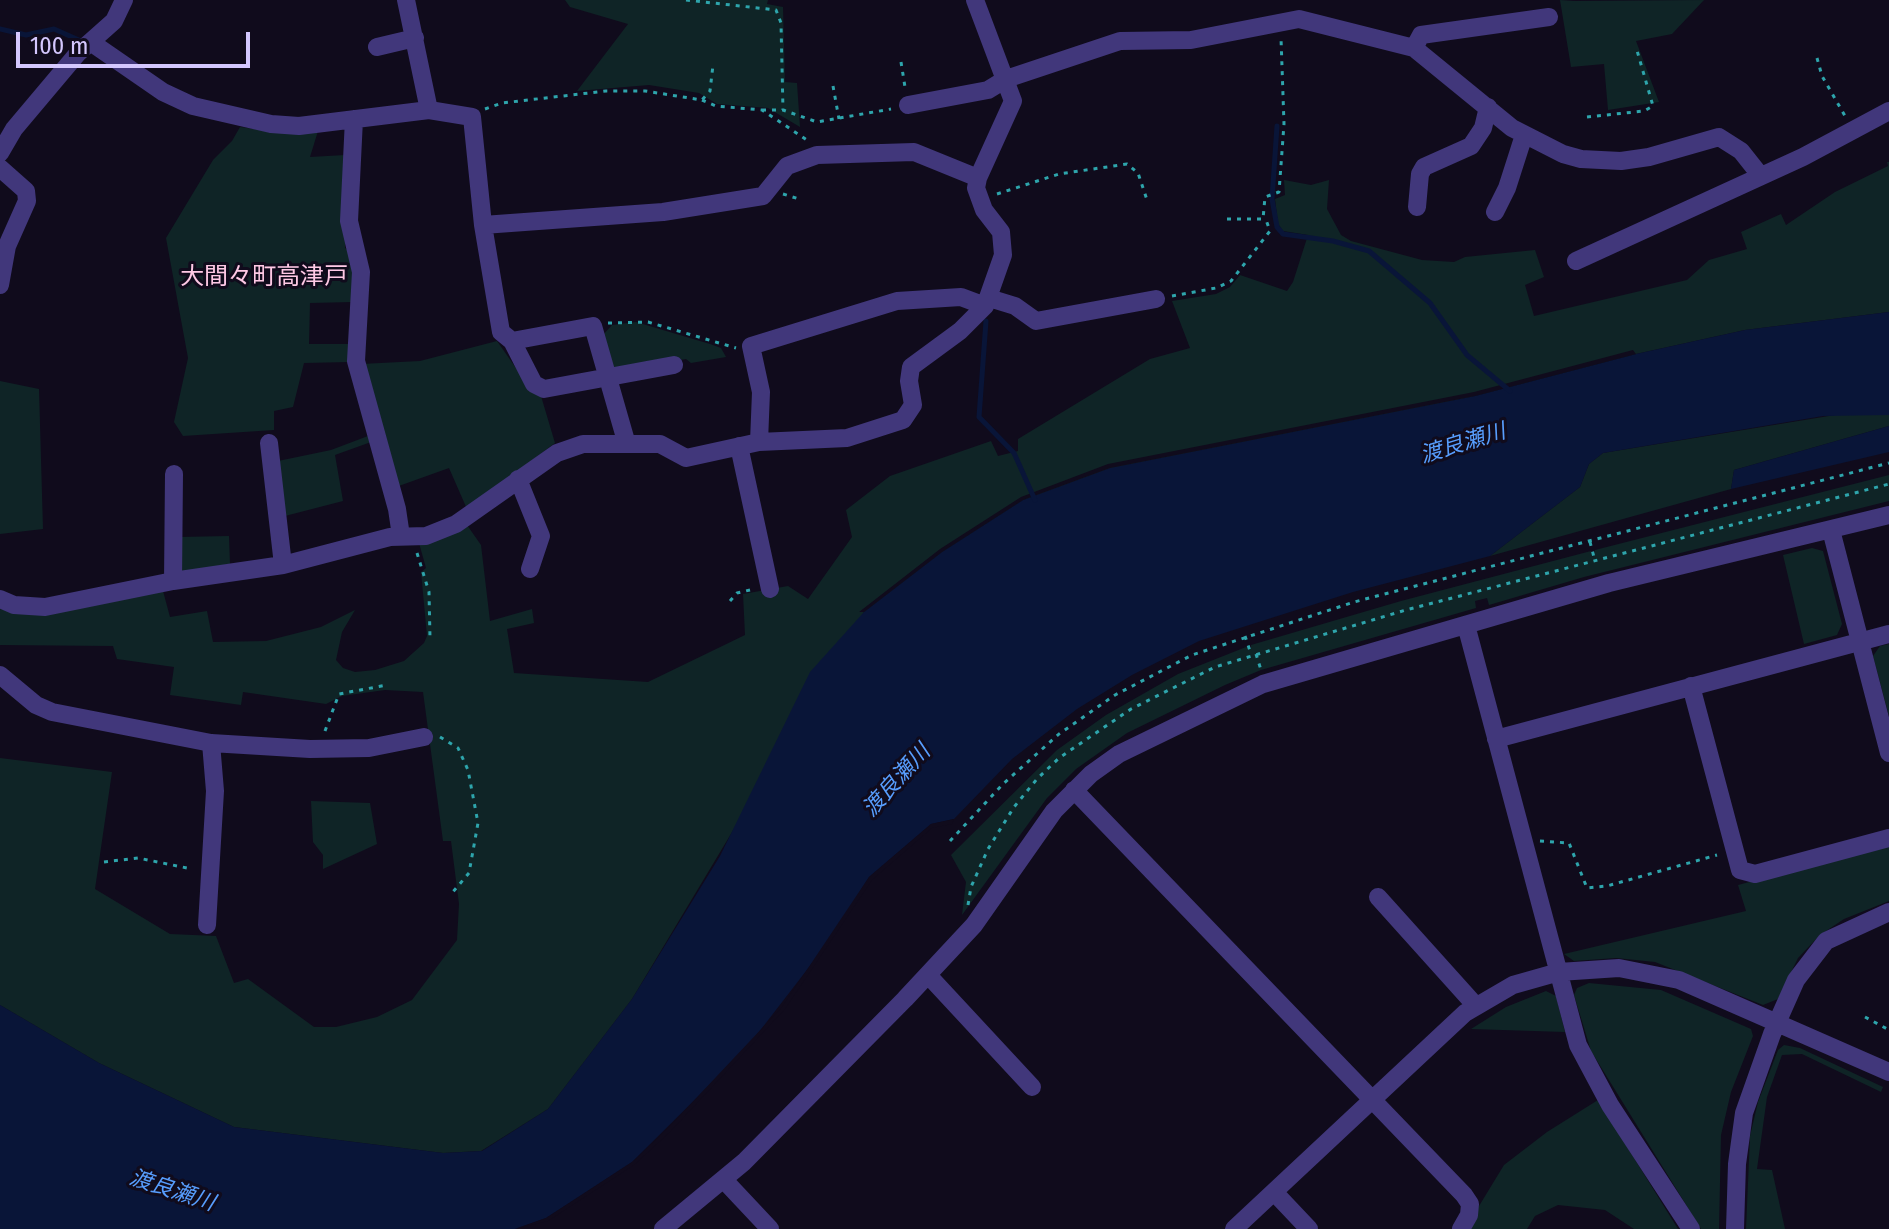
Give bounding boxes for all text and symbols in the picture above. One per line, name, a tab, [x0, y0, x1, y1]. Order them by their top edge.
scale bar	[20, 16, 254, 66]
text: 100 m	[30, 32, 88, 60]
district label: 大間々町高津戸	[180, 263, 348, 291]
water label: 渡良瀬川	[1417, 419, 1509, 469]
water label: 渡良瀬川	[858, 739, 936, 823]
water label: 渡良瀬川	[126, 1165, 218, 1217]

